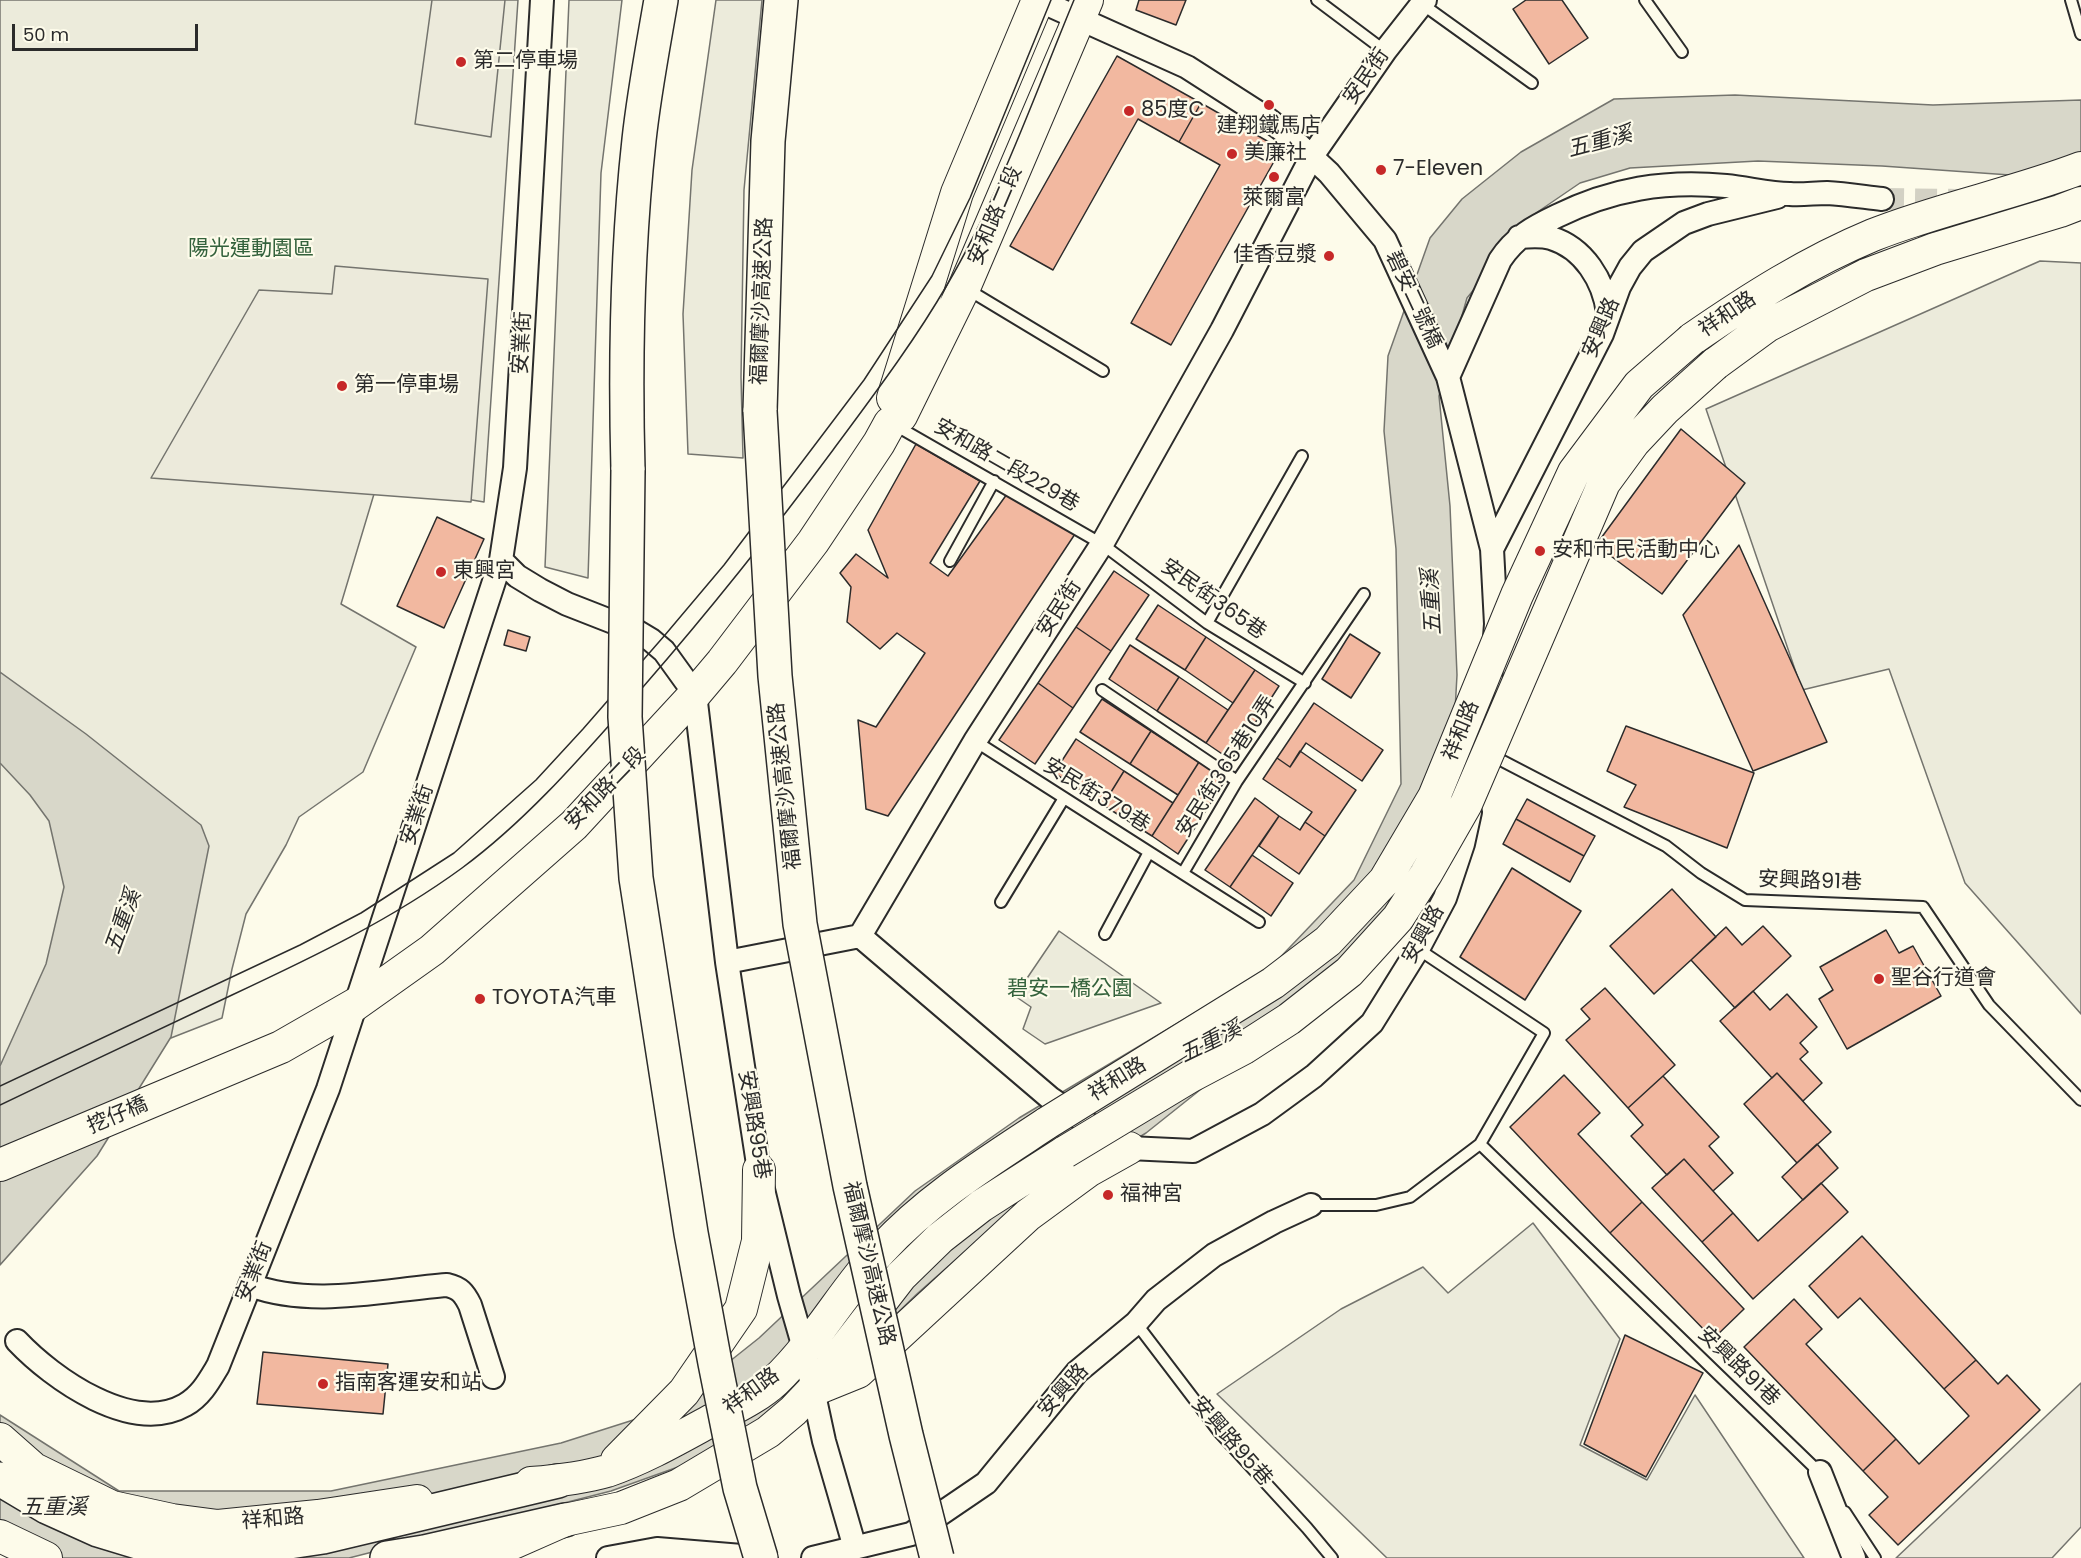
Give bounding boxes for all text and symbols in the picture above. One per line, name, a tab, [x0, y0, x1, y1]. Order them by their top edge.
scale bar	[15, 12, 201, 50]
text: 50 m	[23, 22, 69, 47]
street label: 安民街	[1339, 44, 1395, 110]
place label: 第二停車場	[473, 49, 578, 75]
marker: 第二停車場	[454, 55, 468, 69]
place label: 85度C	[1141, 98, 1205, 124]
marker: 建翔鐵馬店	[1262, 98, 1276, 112]
marker: 85度C	[1122, 104, 1136, 118]
place label: 建翔鐵馬店	[1217, 114, 1321, 140]
water label: 五重溪	[1565, 122, 1635, 164]
place label: 美廉社	[1244, 141, 1307, 167]
marker: 美廉社	[1225, 147, 1239, 161]
place label: 7-Eleven	[1393, 157, 1483, 183]
street label: 安和路二段	[964, 163, 1028, 269]
marker: 7-Eleven	[1374, 163, 1388, 177]
marker: 萊爾富	[1267, 170, 1281, 184]
place label: 萊爾富	[1243, 186, 1305, 212]
street label: 福爾摩沙高速公路	[747, 217, 779, 385]
park label: 陽光運動園區	[188, 237, 314, 263]
place label: 佳香豆漿	[1233, 243, 1317, 269]
street label: 碧安二號橋	[1379, 247, 1447, 353]
marker: 佳香豆漿	[1322, 249, 1336, 263]
street label: 祥和路	[1695, 287, 1761, 343]
street label: 安興路	[1578, 294, 1626, 362]
street label: 安業街	[509, 311, 537, 375]
place label: 第一停車場	[354, 373, 459, 399]
marker: 第一停車場	[335, 379, 349, 393]
street label: 安和路二段229巷	[929, 414, 1083, 518]
place label: 安和市民活動中心	[1552, 538, 1720, 564]
marker: 安和市民活動中心	[1533, 544, 1547, 558]
street label: 安民街365巷	[1155, 554, 1271, 646]
place label: 東興宮	[453, 559, 516, 585]
marker: 東興宮	[434, 565, 448, 579]
water label: 五重溪	[1418, 568, 1448, 636]
street label: 安民街	[1032, 576, 1088, 642]
street label: 安民街365巷10弄	[1172, 691, 1282, 843]
street label: 祥和路	[1439, 697, 1485, 765]
street label: 福爾摩沙高速公路	[765, 701, 807, 871]
street label: 安和路二段	[560, 742, 652, 836]
street label: 安民街379巷	[1038, 753, 1154, 839]
street label: 安業街	[396, 781, 440, 849]
street label: 安興路91巷	[1758, 868, 1862, 896]
water label: 五重溪	[100, 886, 148, 958]
street label: 安興路	[1398, 901, 1450, 969]
place label: 聖谷行道會	[1891, 966, 1996, 992]
marker: 聖谷行道會	[1872, 972, 1886, 986]
park label: 碧安一橋公園	[1007, 977, 1133, 1003]
place label: TOYOTA汽車	[492, 986, 616, 1012]
marker: TOYOTA汽車	[473, 992, 487, 1006]
water label: 五重溪	[1176, 1017, 1246, 1069]
street label: 祥和路	[1085, 1053, 1151, 1107]
street label: 安興路95巷	[732, 1068, 774, 1182]
street label: 挖仔橋	[84, 1092, 152, 1140]
street label: 福爾摩沙高速公路	[837, 1179, 899, 1349]
place label: 福神宮	[1120, 1182, 1183, 1208]
marker: 福神宮	[1101, 1188, 1115, 1202]
street label: 安業街	[232, 1238, 278, 1306]
street label: 安興路91巷	[1692, 1322, 1784, 1412]
street label: 安興路	[1034, 1359, 1094, 1423]
street label: 祥和路	[719, 1363, 785, 1421]
place label: 指南客運安和站	[335, 1371, 482, 1397]
marker: 指南客運安和站	[316, 1377, 330, 1391]
street label: 安興路95巷	[1185, 1392, 1277, 1492]
water label: 五重溪	[21, 1495, 87, 1521]
street label: 祥和路	[241, 1505, 305, 1535]

